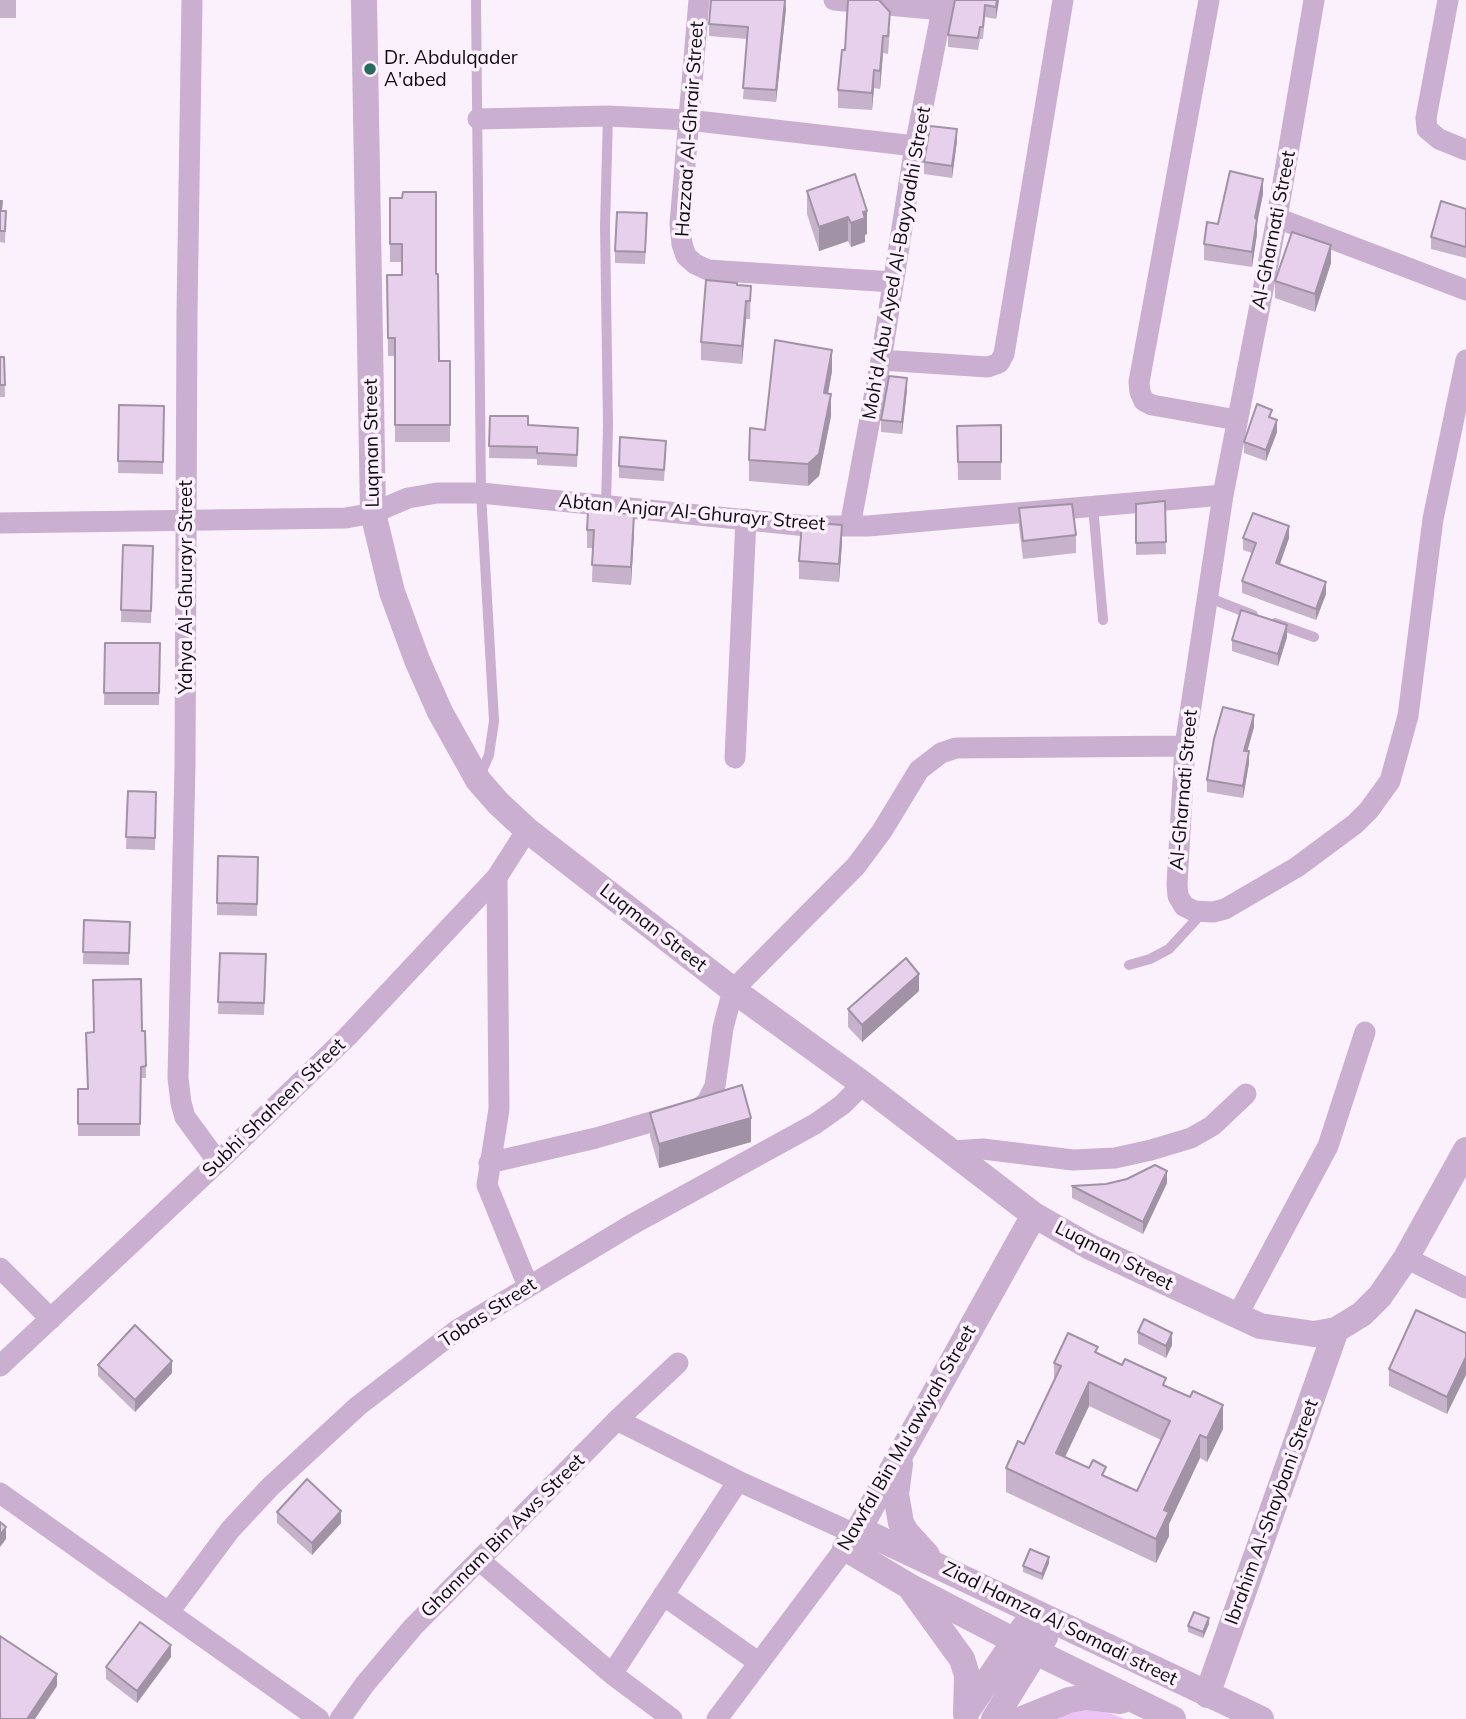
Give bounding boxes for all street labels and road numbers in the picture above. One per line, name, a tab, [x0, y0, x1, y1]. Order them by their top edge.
street label: Hazzaa‘ Al-Ghrair Street	[671, 20, 709, 238]
street label: Moh'd Abu Ayed Al-Bayyadhi Street	[858, 105, 936, 421]
street label: Al-Gharnati Street	[1247, 149, 1301, 311]
street label: Luqman Street	[359, 378, 385, 508]
street label: Yahya Al-Ghurayr Street	[175, 480, 197, 694]
street label: Abtan Anjar Al-Ghurayr Street	[558, 490, 826, 536]
street label: Al-Gharnati Street	[1166, 709, 1202, 871]
street label: Luqman Street	[595, 879, 711, 977]
street label: Subhi Shaheen Street	[198, 1034, 350, 1182]
street label: Luqman Street	[1051, 1217, 1177, 1295]
street label: Tobas Street	[435, 1273, 541, 1353]
street label: Nawfal Bin Mu'awiyah Street	[833, 1321, 981, 1555]
street label: Ibrahim Al-Shaybani Street	[1221, 1396, 1323, 1628]
street label: Ghannam Bin Aws Street	[416, 1449, 590, 1623]
street label: Ziad Hamza Al Samadi street	[939, 1557, 1181, 1691]

